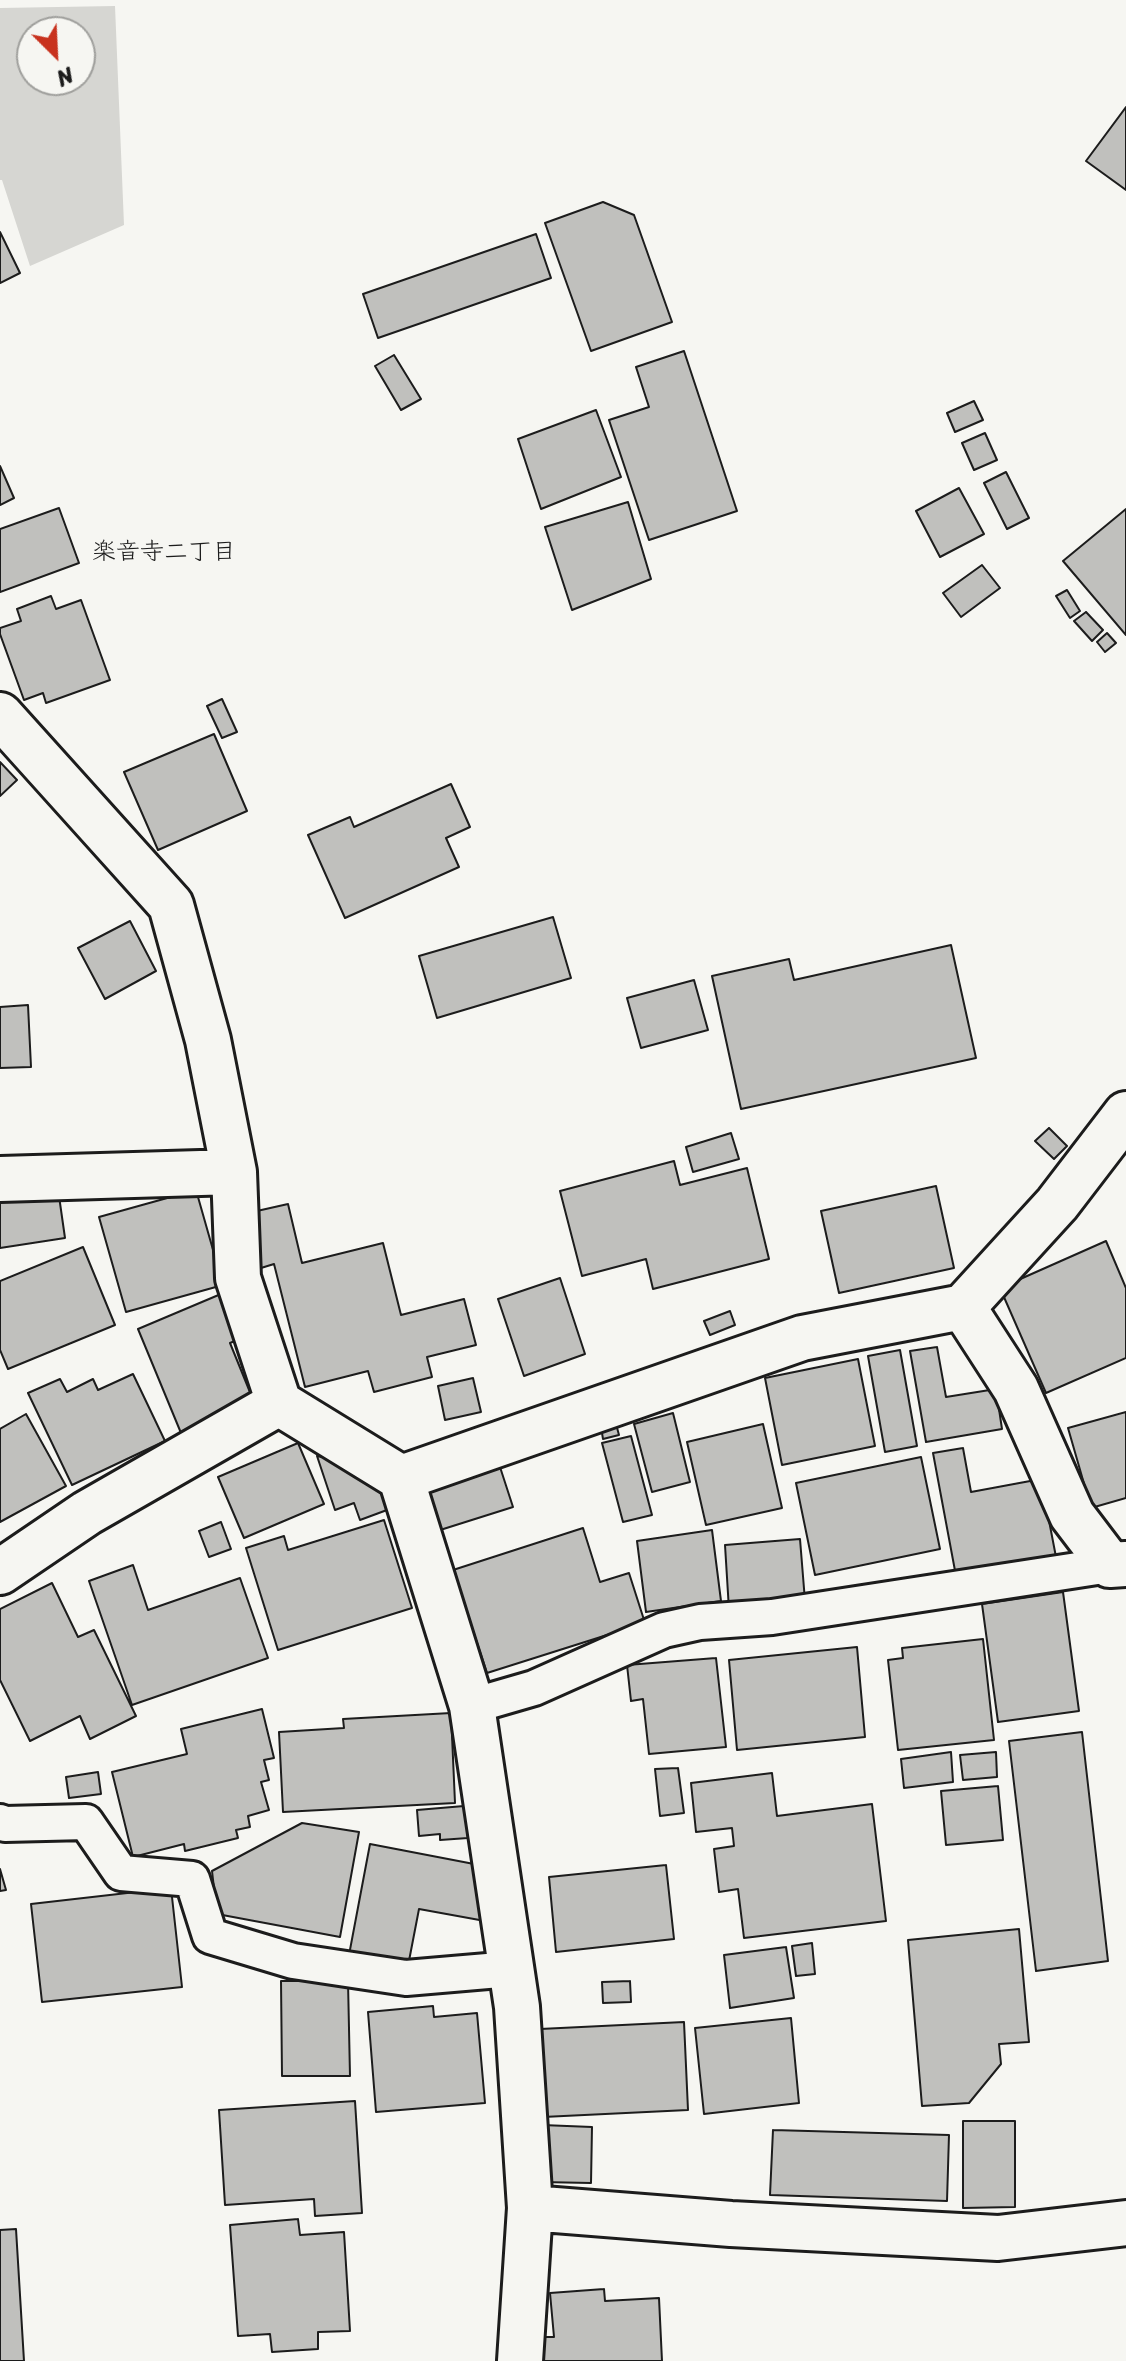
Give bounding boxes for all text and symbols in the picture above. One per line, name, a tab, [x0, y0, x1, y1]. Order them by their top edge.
north arrow	[16, 16, 96, 96]
text: N	[50, 56, 80, 97]
district label: 楽音寺二丁目	[92, 539, 236, 567]

